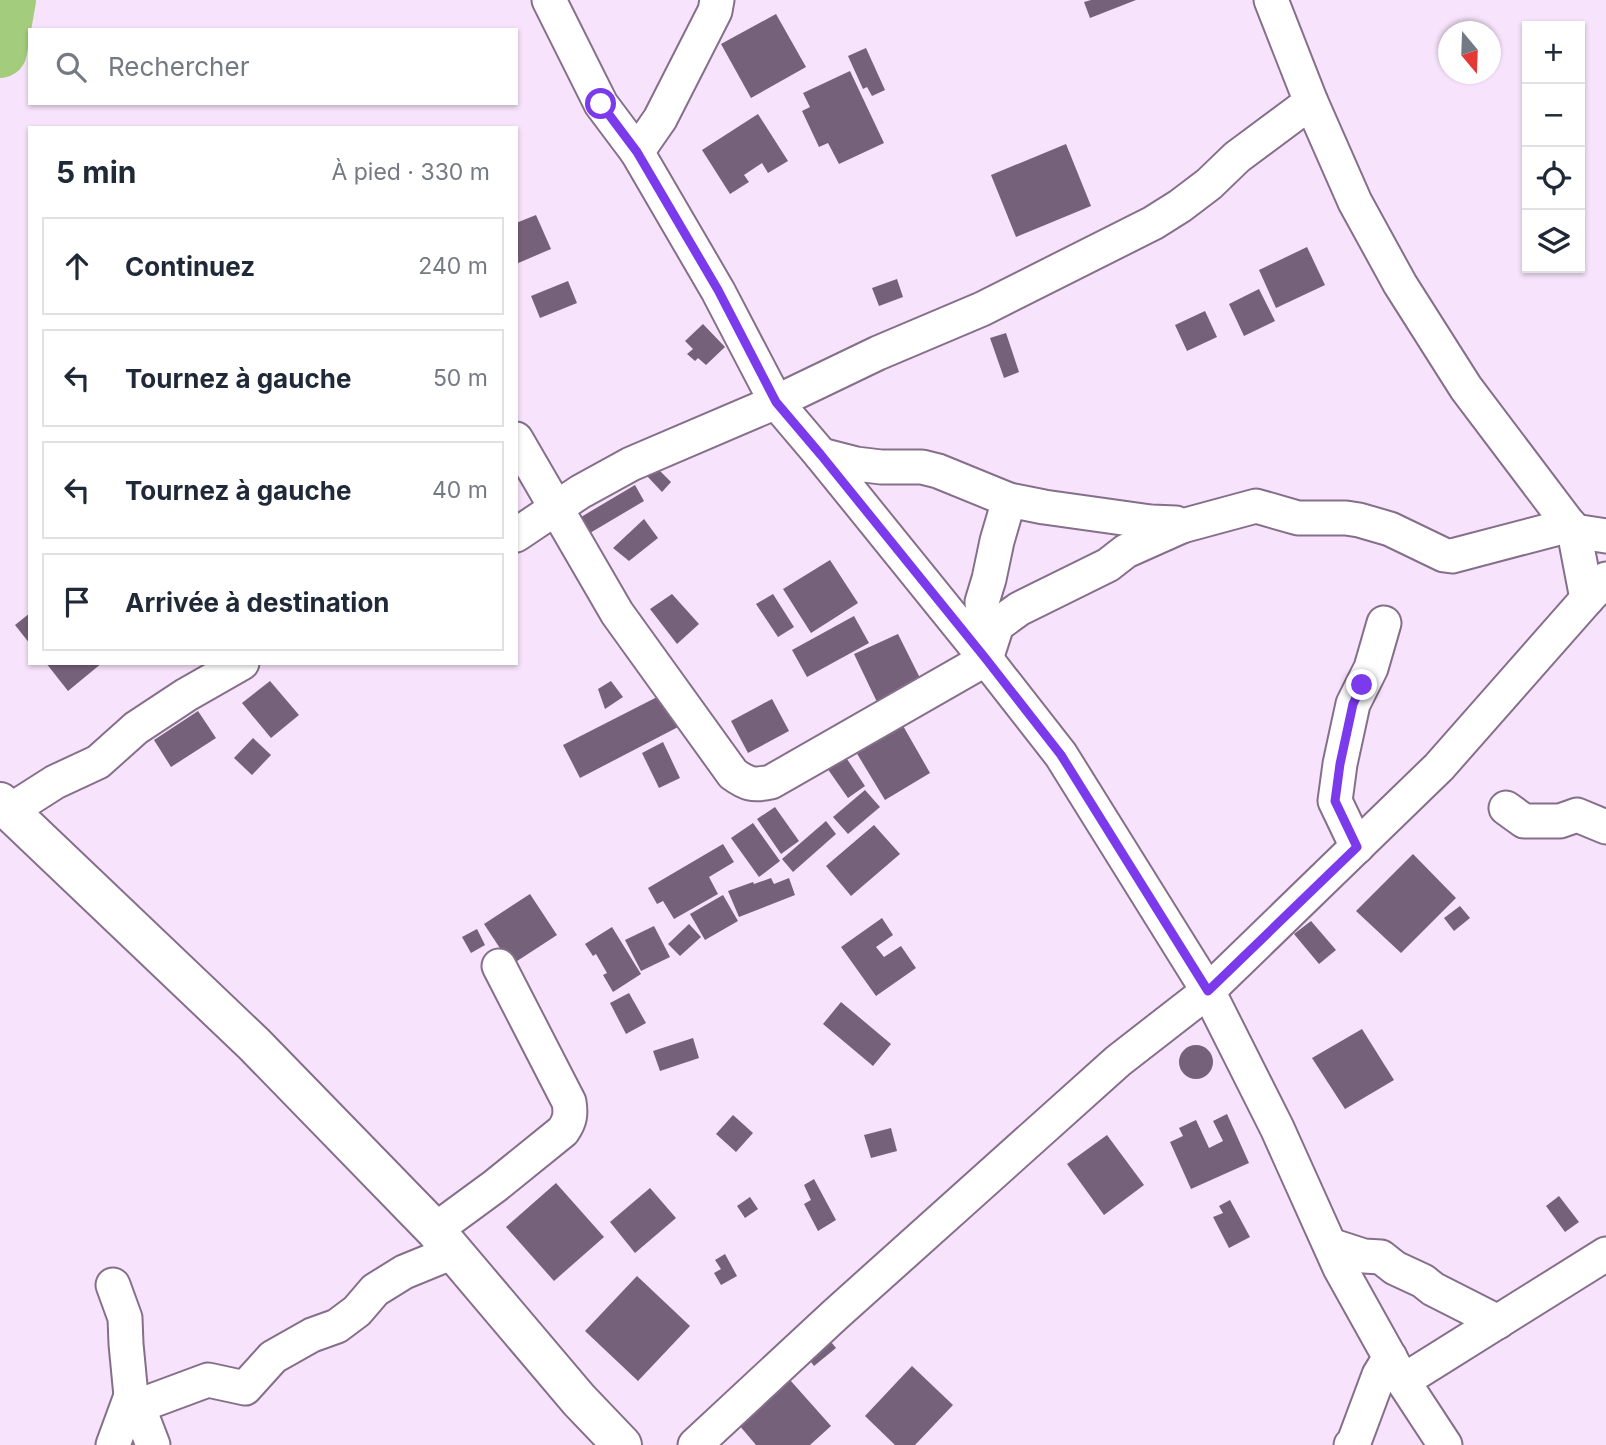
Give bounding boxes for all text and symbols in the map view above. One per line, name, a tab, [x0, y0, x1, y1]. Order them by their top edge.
north arrow	[1438, 21, 1501, 84]
map controls	[1522, 21, 1585, 273]
button: +	[1522, 21, 1585, 84]
search box	[28, 28, 518, 105]
icon: search	[52, 48, 90, 86]
text: Rechercher	[108, 51, 249, 82]
button: −	[1522, 84, 1585, 147]
route start	[585, 88, 616, 119]
button: locate	[1522, 147, 1585, 210]
text: 5 min	[56, 154, 136, 190]
text: À pied · 330 m	[331, 158, 490, 186]
button: layers	[1522, 210, 1585, 273]
icon: ahead	[58, 247, 96, 285]
text: Continuez	[125, 251, 255, 282]
text: 240 m	[418, 252, 488, 280]
icon: left	[58, 359, 96, 397]
text: Tournez à gauche	[125, 363, 351, 394]
text: 50 m	[433, 364, 488, 392]
icon: left	[58, 471, 96, 509]
text: Tournez à gauche	[125, 475, 351, 506]
text: 40 m	[432, 476, 488, 504]
icon: arrive	[58, 583, 96, 621]
text: Arrivée à destination	[125, 587, 390, 618]
route end	[1346, 669, 1377, 700]

